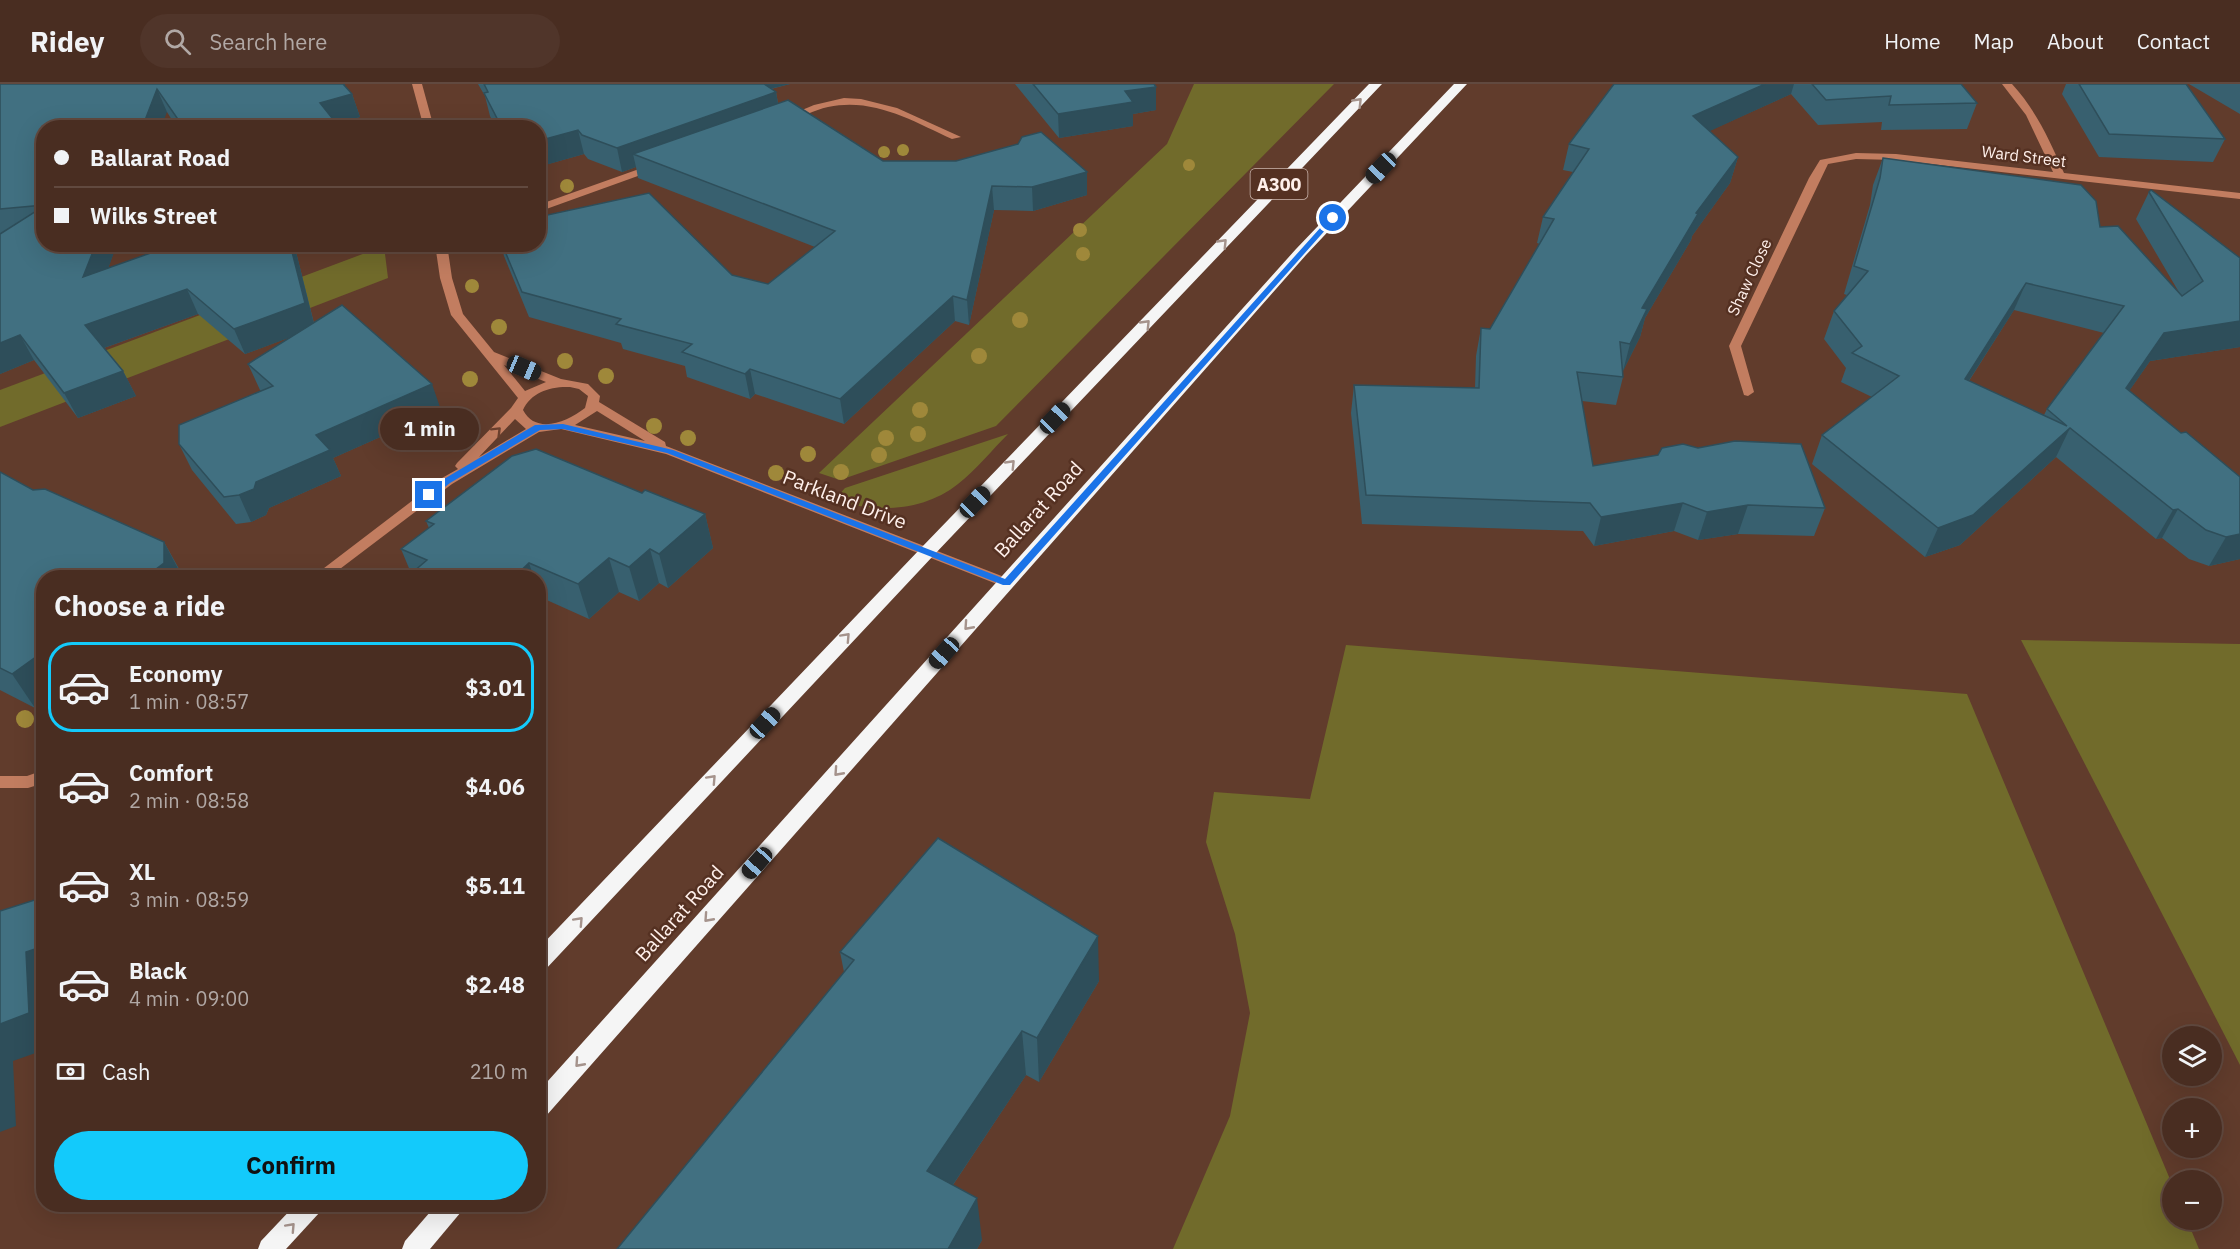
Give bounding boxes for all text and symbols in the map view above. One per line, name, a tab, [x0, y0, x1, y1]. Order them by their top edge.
search box	[140, 14, 560, 68]
text: Ridey	[30, 23, 104, 60]
icon: search	[161, 25, 194, 58]
text: Search here	[209, 27, 327, 56]
text: Home	[1884, 27, 1941, 55]
text: Map	[1974, 27, 2014, 55]
text: About	[2047, 27, 2104, 55]
text: Contact	[2137, 27, 2210, 55]
one-way arrow	[1351, 99, 1362, 110]
street label: Ward Street	[1980, 141, 2068, 171]
text: Ballarat Road	[90, 143, 230, 172]
car	[1362, 149, 1400, 187]
road number: A300	[1250, 169, 1308, 199]
text: Wilks Street	[90, 201, 217, 230]
route start	[1319, 204, 1346, 231]
street label: Shaw Close	[1722, 235, 1776, 319]
one-way arrow	[1216, 239, 1227, 250]
one-way arrow	[1138, 320, 1149, 331]
car	[504, 353, 544, 383]
car	[1036, 399, 1074, 437]
callout: 1 min	[380, 408, 478, 450]
text: 1 min	[403, 415, 456, 442]
one-way arrow	[490, 427, 501, 437]
street label: Ballarat Road	[988, 455, 1088, 563]
one-way arrow	[1003, 461, 1014, 472]
street label: Parkland Drive	[779, 463, 911, 535]
route end	[415, 481, 442, 508]
car	[956, 483, 994, 521]
text: Choose a ride	[54, 588, 225, 623]
one-way arrow	[964, 619, 975, 630]
one-way arrow	[839, 634, 850, 644]
car	[925, 634, 963, 672]
text: Economy	[129, 659, 223, 688]
icon: car	[57, 660, 111, 714]
text: $3.01	[465, 673, 525, 702]
text: 1 min · 08:57	[129, 688, 249, 715]
car	[746, 704, 784, 742]
text: Comfort	[129, 758, 213, 787]
icon: car	[57, 759, 111, 813]
one-way arrow	[834, 765, 845, 776]
text: $4.06	[465, 772, 525, 801]
one-way arrow	[705, 775, 716, 786]
text: 2 min · 08:58	[129, 787, 249, 814]
car	[738, 844, 776, 882]
text: XL	[129, 857, 155, 886]
icon: car	[57, 858, 111, 912]
street label: Ballarat Road	[629, 859, 729, 967]
text: $5.11	[465, 871, 525, 900]
text: 3 min · 08:59	[129, 886, 249, 913]
one-way arrow	[705, 911, 716, 922]
one-way arrow	[571, 917, 582, 928]
text: Black	[129, 956, 187, 985]
icon: car	[57, 957, 111, 1011]
text: $2.48	[465, 970, 525, 999]
text: 4 min · 09:00	[129, 985, 249, 1012]
map controls	[2162, 1026, 2222, 1230]
button: layers	[2162, 1026, 2222, 1086]
icon: cash	[54, 1055, 87, 1088]
text: Cash	[102, 1057, 151, 1086]
one-way arrow	[575, 1057, 586, 1067]
text: 210 m	[470, 1058, 528, 1085]
button: +	[2162, 1098, 2222, 1158]
button: Confirm	[54, 1131, 528, 1200]
button: −	[2162, 1170, 2222, 1230]
one-way arrow	[283, 1223, 294, 1234]

